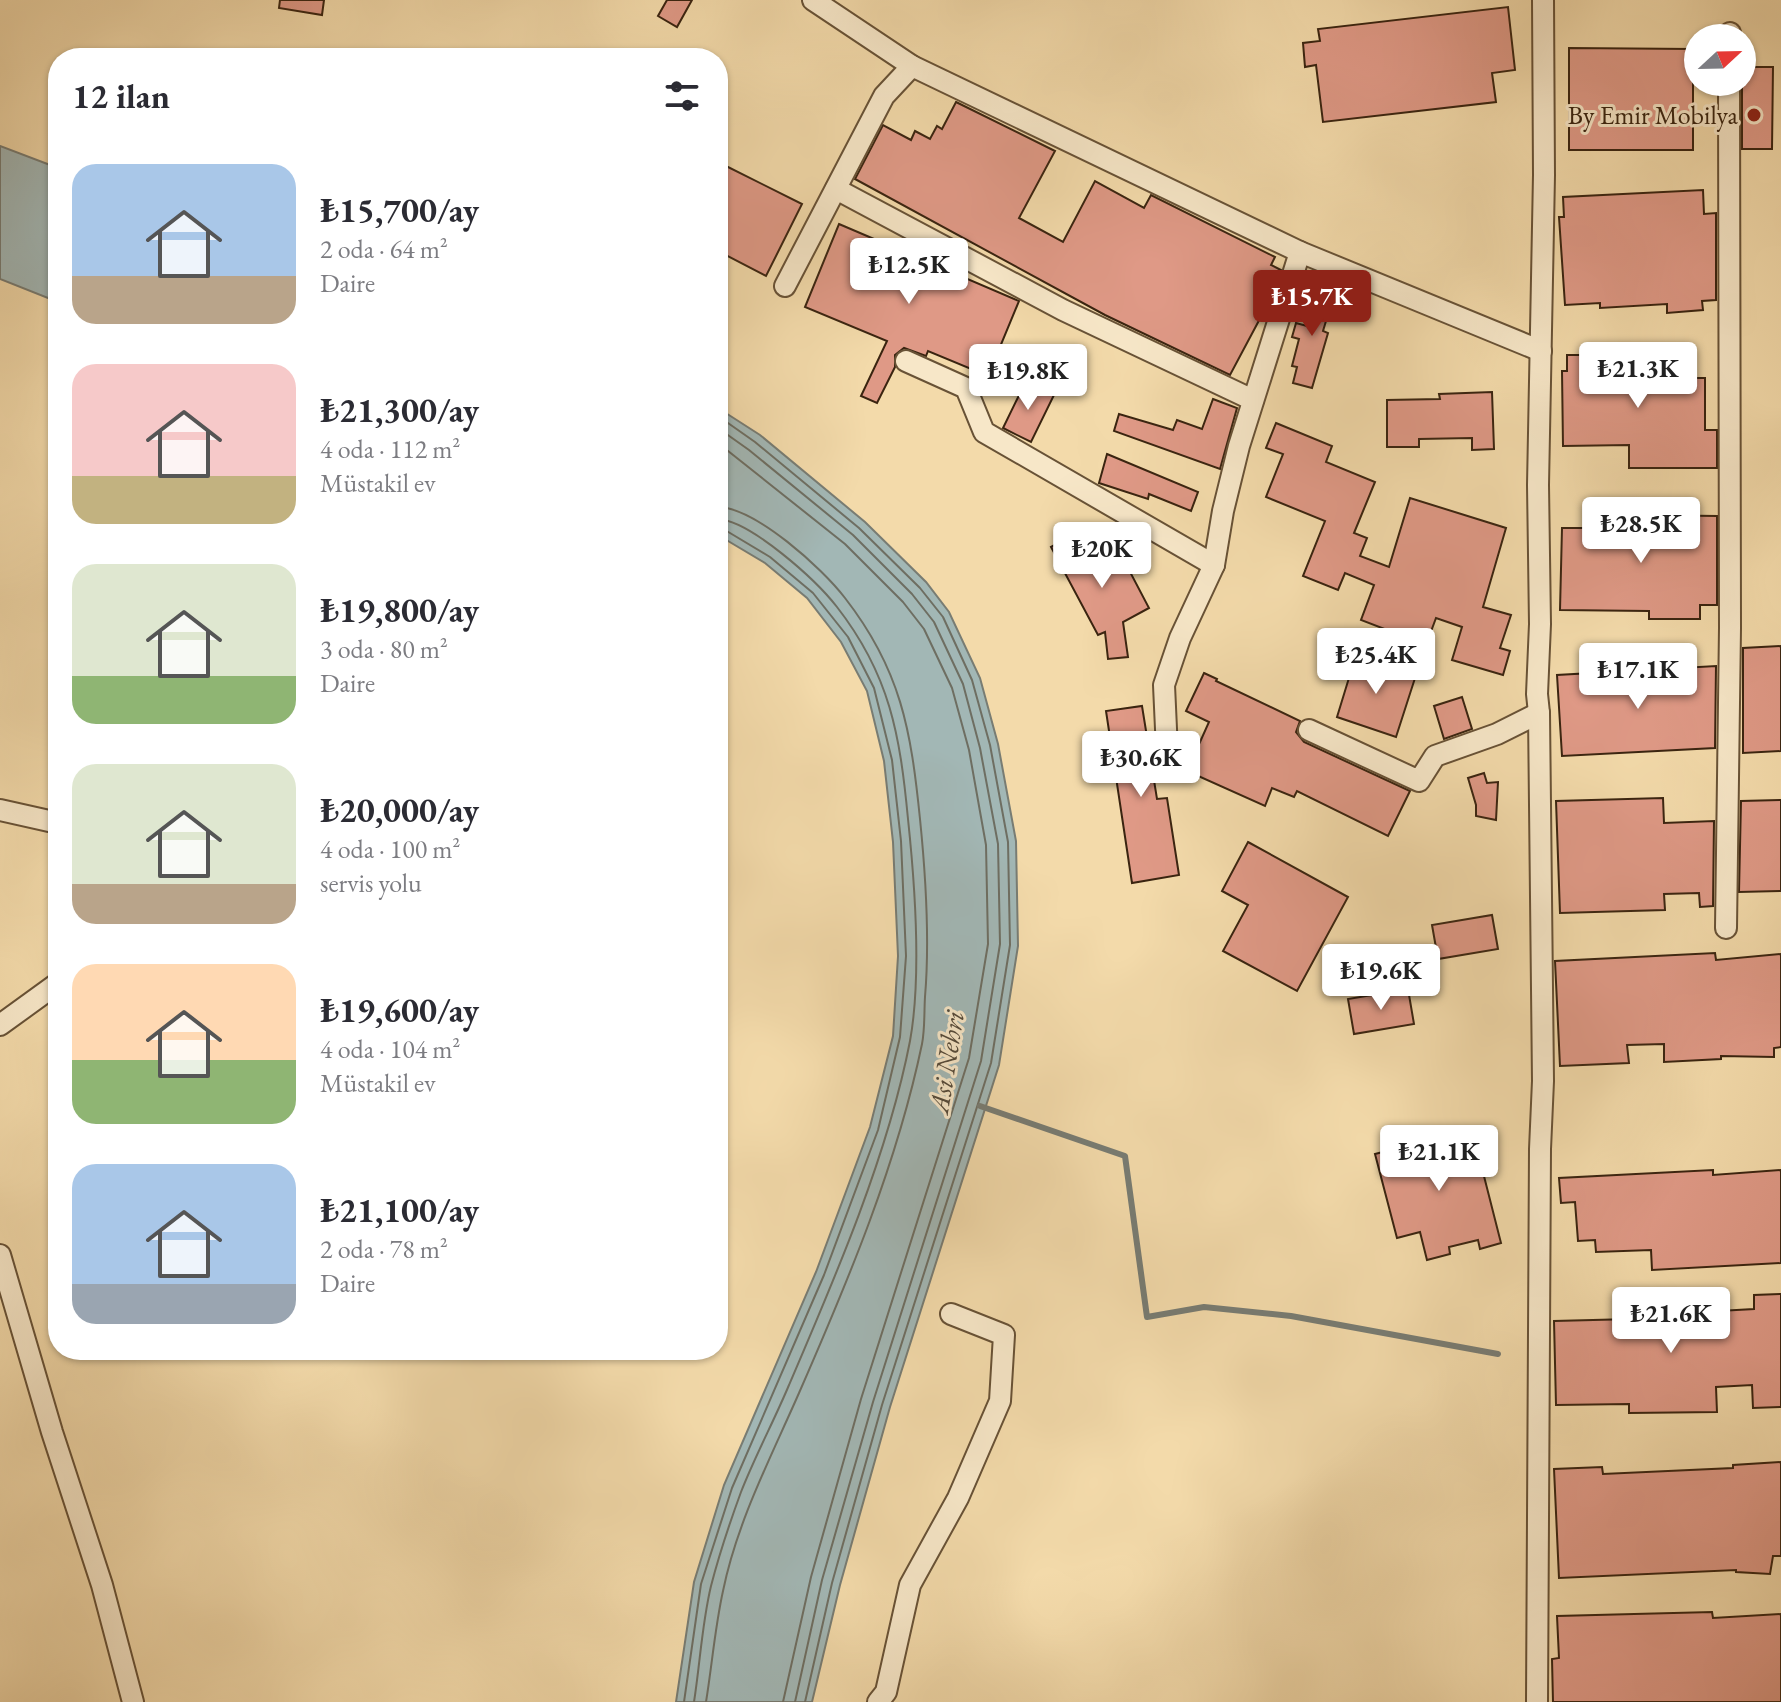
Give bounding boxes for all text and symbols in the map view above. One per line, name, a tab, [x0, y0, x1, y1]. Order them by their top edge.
north arrow	[1684, 24, 1756, 96]
map controls	[1684, 24, 1756, 96]
text: 12 ilan	[72, 74, 170, 118]
icon: filters	[660, 74, 704, 118]
place label: By Emir Mobilya	[1568, 98, 1739, 132]
marker: By Emir Mobilya	[1745, 106, 1763, 124]
text: ₺15,700/ay	[320, 188, 479, 232]
icon: home	[136, 196, 232, 292]
text: 2 oda · 64 m²	[320, 232, 448, 266]
pin: ₺12.5K	[844, 238, 974, 306]
text: ₺12.5K	[868, 247, 950, 281]
text: Daire	[320, 266, 375, 300]
pin: ₺15.7K	[1247, 270, 1377, 338]
text: ₺15.7K	[1271, 279, 1353, 313]
pin: ₺21.3K	[1573, 342, 1703, 410]
pin: ₺19.8K	[963, 344, 1093, 412]
text: ₺21.3K	[1597, 351, 1679, 385]
text: ₺19.8K	[987, 353, 1069, 387]
text: ₺21,300/ay	[320, 388, 479, 432]
icon: home	[136, 396, 232, 492]
text: 4 oda · 112 m²	[320, 432, 460, 466]
text: Müstakil ev	[320, 466, 436, 500]
pin: ₺28.5K	[1576, 497, 1706, 565]
text: ₺28.5K	[1600, 506, 1682, 540]
pin: ₺20K	[1055, 522, 1149, 590]
text: ₺20K	[1071, 531, 1133, 565]
text: ₺19,800/ay	[320, 588, 479, 632]
icon: home	[136, 596, 232, 692]
pin: ₺25.4K	[1311, 628, 1441, 696]
text: 3 oda · 80 m²	[320, 632, 448, 666]
text: ₺25.4K	[1335, 637, 1417, 671]
pin: ₺17.1K	[1573, 643, 1703, 711]
text: ₺17.1K	[1597, 652, 1679, 686]
text: Daire	[320, 666, 375, 700]
pin: ₺30.6K	[1076, 731, 1206, 799]
text: ₺30.6K	[1100, 740, 1182, 774]
text: ₺20,000/ay	[320, 788, 479, 832]
icon: home	[136, 796, 232, 892]
text: 4 oda · 100 m²	[320, 832, 460, 866]
text: servis yolu	[320, 866, 422, 900]
pin: ₺19.6K	[1316, 944, 1446, 1012]
text: ₺19.6K	[1340, 953, 1422, 987]
text: ₺19,600/ay	[320, 988, 479, 1032]
icon: home	[136, 996, 232, 1092]
water label: Asi Nehri	[920, 1007, 972, 1118]
text: 4 oda · 104 m²	[320, 1032, 460, 1066]
text: Müstakil ev	[320, 1066, 436, 1100]
pin: ₺21.1K	[1374, 1125, 1504, 1193]
text: ₺21.1K	[1398, 1134, 1480, 1168]
text: ₺21,100/ay	[320, 1188, 479, 1232]
icon: home	[136, 1196, 232, 1292]
text: 2 oda · 78 m²	[320, 1232, 448, 1266]
text: Daire	[320, 1266, 375, 1300]
pin: ₺21.6K	[1606, 1287, 1736, 1355]
text: ₺21.6K	[1630, 1296, 1712, 1330]

